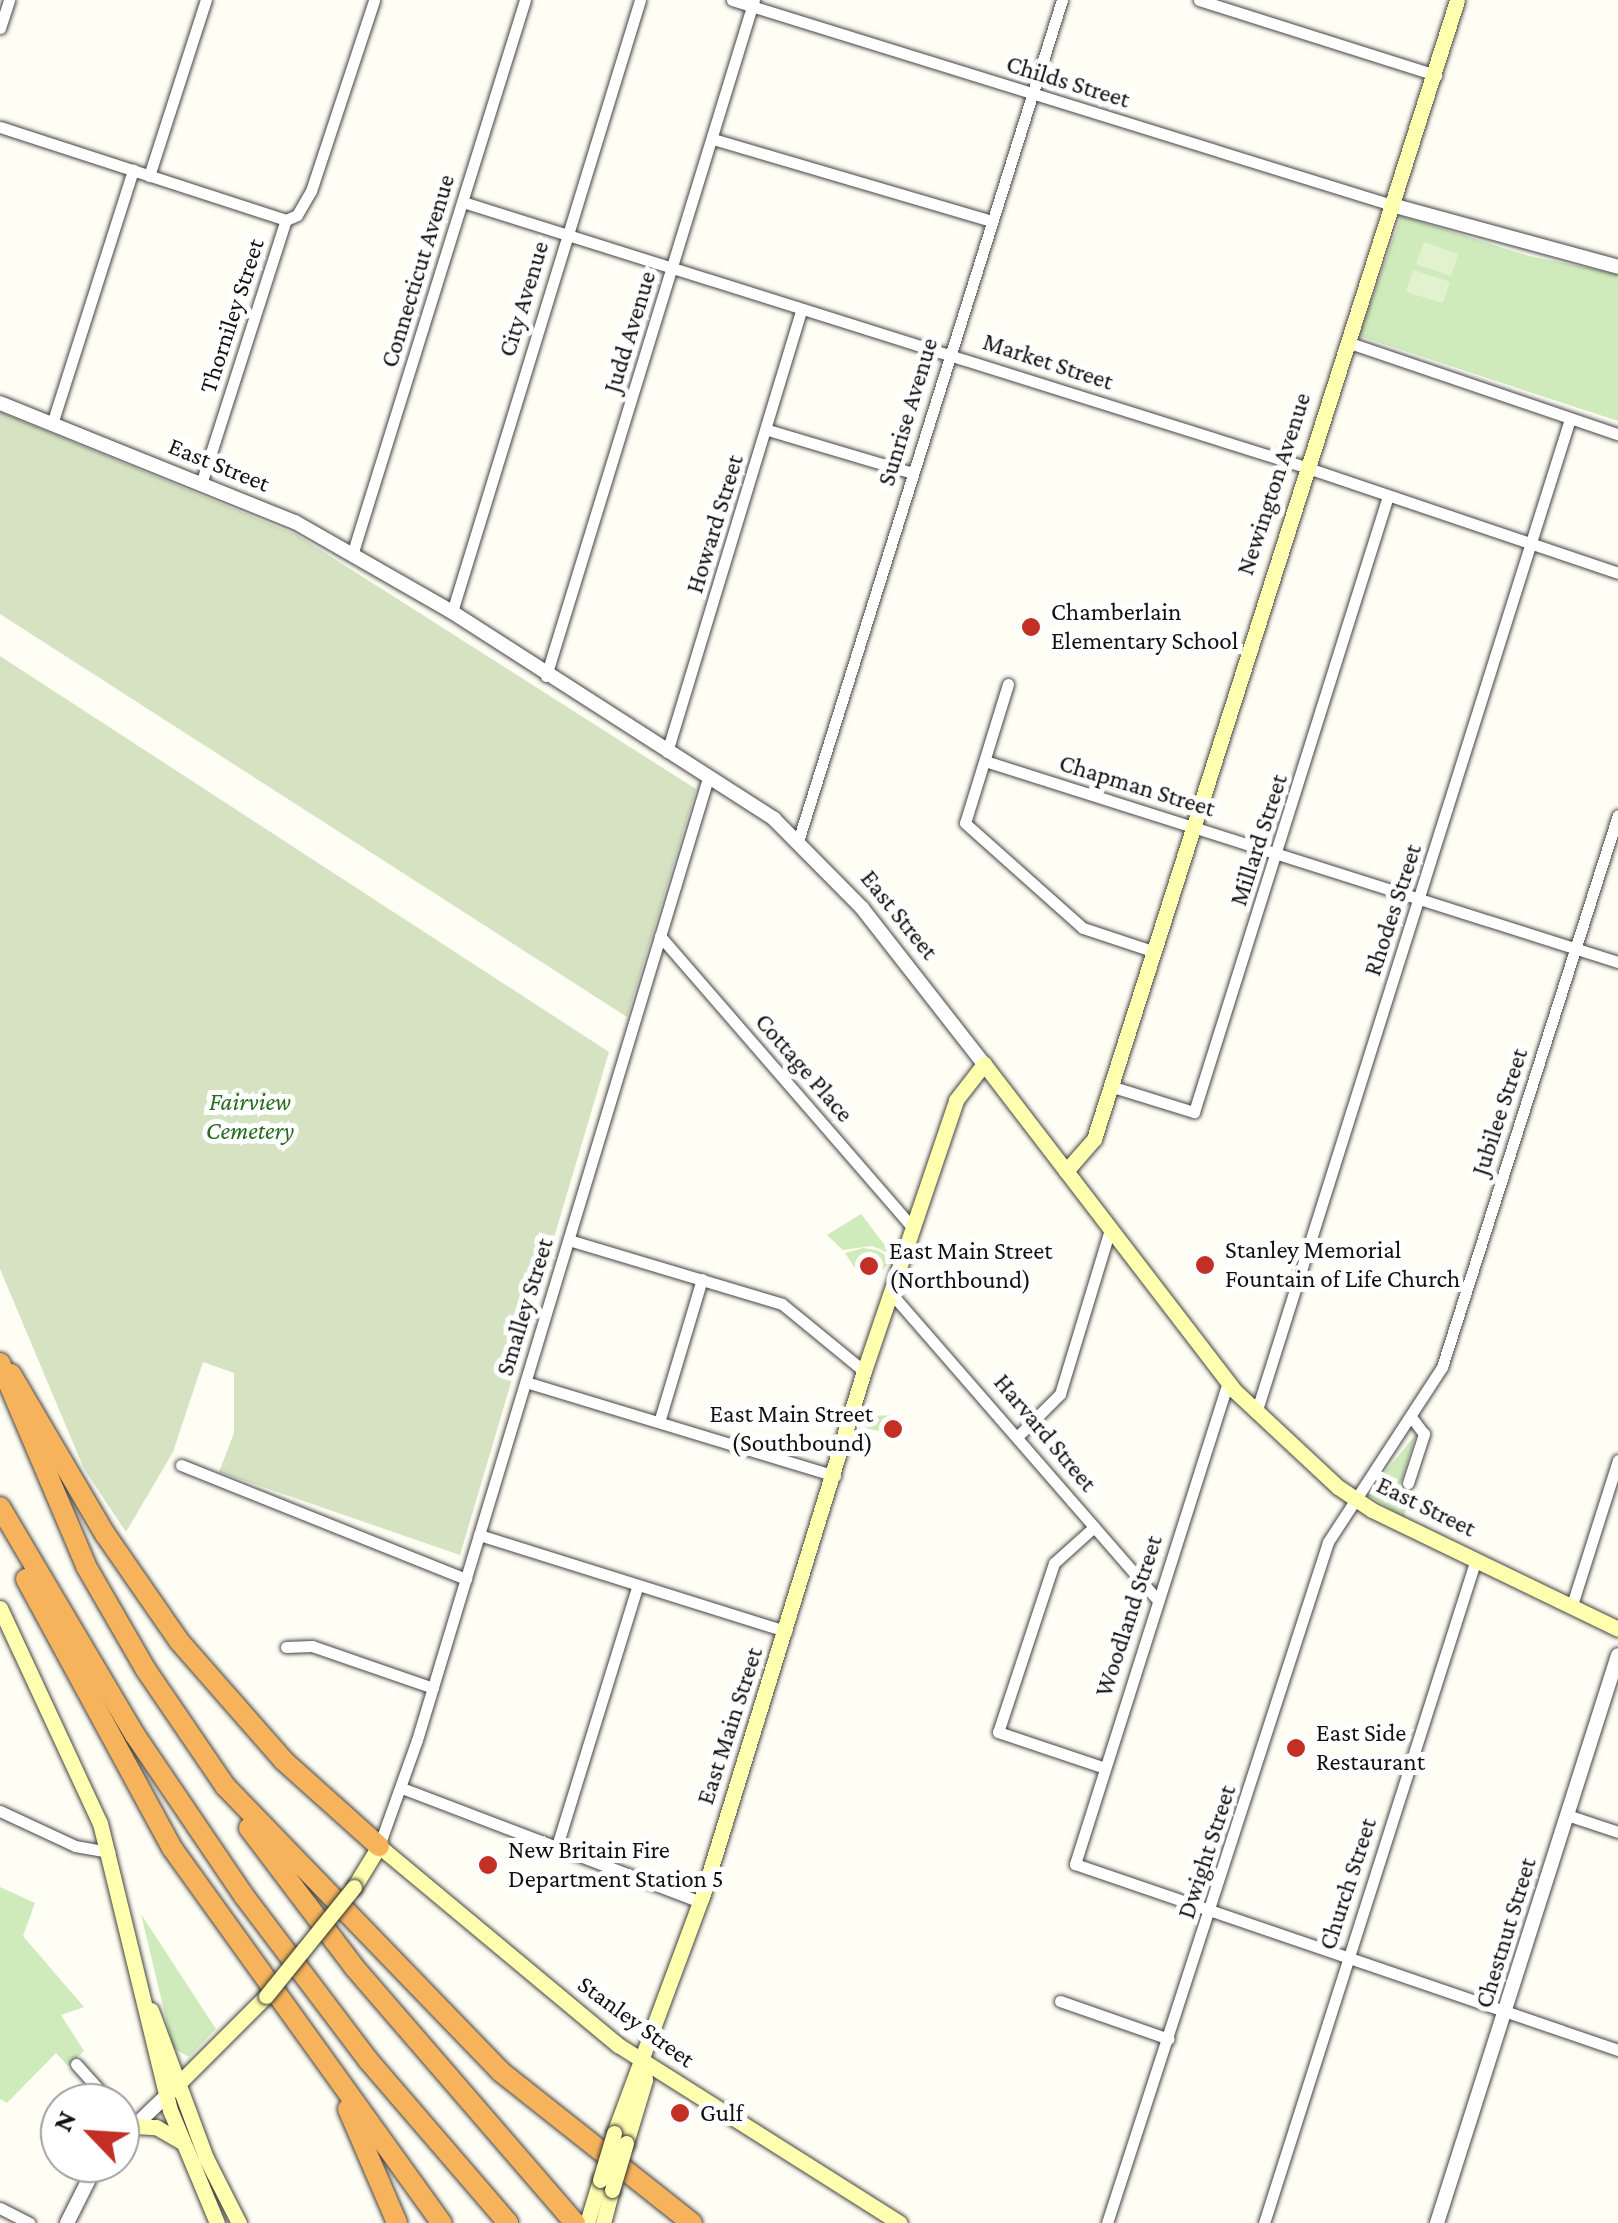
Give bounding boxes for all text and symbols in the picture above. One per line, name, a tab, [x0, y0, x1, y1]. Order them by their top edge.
street label: Childs Street	[1003, 49, 1133, 115]
street label: Connecticut Avenue	[374, 171, 462, 371]
street label: Thorniley Street	[193, 235, 271, 397]
street label: City Avenue	[492, 238, 556, 360]
street label: Judd Avenue	[597, 268, 663, 396]
street label: Market Street	[979, 327, 1117, 397]
street label: Sunrise Avenue	[871, 334, 945, 490]
street label: Newington Avenue	[1230, 389, 1318, 579]
street label: East Street	[164, 431, 274, 499]
street label: Howard Street	[680, 451, 750, 597]
place label: Chamberlain Elementary School	[1051, 598, 1238, 657]
marker: Chamberlain Elementary School	[1020, 616, 1042, 638]
street label: Chapman Street	[1056, 748, 1218, 824]
street label: Millard Street	[1224, 770, 1294, 910]
street label: Rhodes Street	[1358, 840, 1428, 980]
street label: East Street	[854, 864, 944, 966]
street label: Cottage Place	[749, 1007, 859, 1129]
street label: Jubilee Street	[1465, 1045, 1535, 1179]
park label: Fairview Cemetery	[206, 1088, 294, 1147]
street label: Smalley Street	[490, 1235, 560, 1379]
place label: Stanley Memorial Fountain of Life Church	[1225, 1236, 1460, 1295]
place label: East Main Street (Northbound)	[889, 1237, 1052, 1296]
marker: Stanley Memorial Fountain of Life Church	[1194, 1254, 1216, 1276]
marker: East Main Street (Northbound)	[858, 1255, 880, 1277]
street label: Harvard Street	[987, 1368, 1103, 1498]
place label: East Main Street (Southbound)	[710, 1400, 873, 1459]
marker: East Main Street (Southbound)	[882, 1418, 904, 1440]
street label: East Street	[1372, 1470, 1480, 1544]
street label: Woodland Street	[1089, 1532, 1169, 1700]
street label: East Main Street	[690, 1644, 770, 1808]
place label: East Side Restaurant	[1316, 1719, 1425, 1778]
marker: East Side Restaurant	[1285, 1737, 1307, 1759]
street label: Dwight Street	[1171, 1781, 1243, 1923]
street label: Church Street	[1313, 1814, 1383, 1954]
place label: New Britain Fire Department Station 5	[508, 1836, 724, 1895]
marker: New Britain Fire Department Station 5	[477, 1854, 499, 1876]
street label: Chestnut Street	[1469, 1854, 1543, 2012]
street label: Stanley Street	[572, 1970, 700, 2074]
north arrow	[40, 2083, 140, 2183]
place label: Gulf	[700, 2098, 743, 2128]
marker: Gulf	[669, 2102, 691, 2124]
text: N	[46, 2106, 82, 2136]

